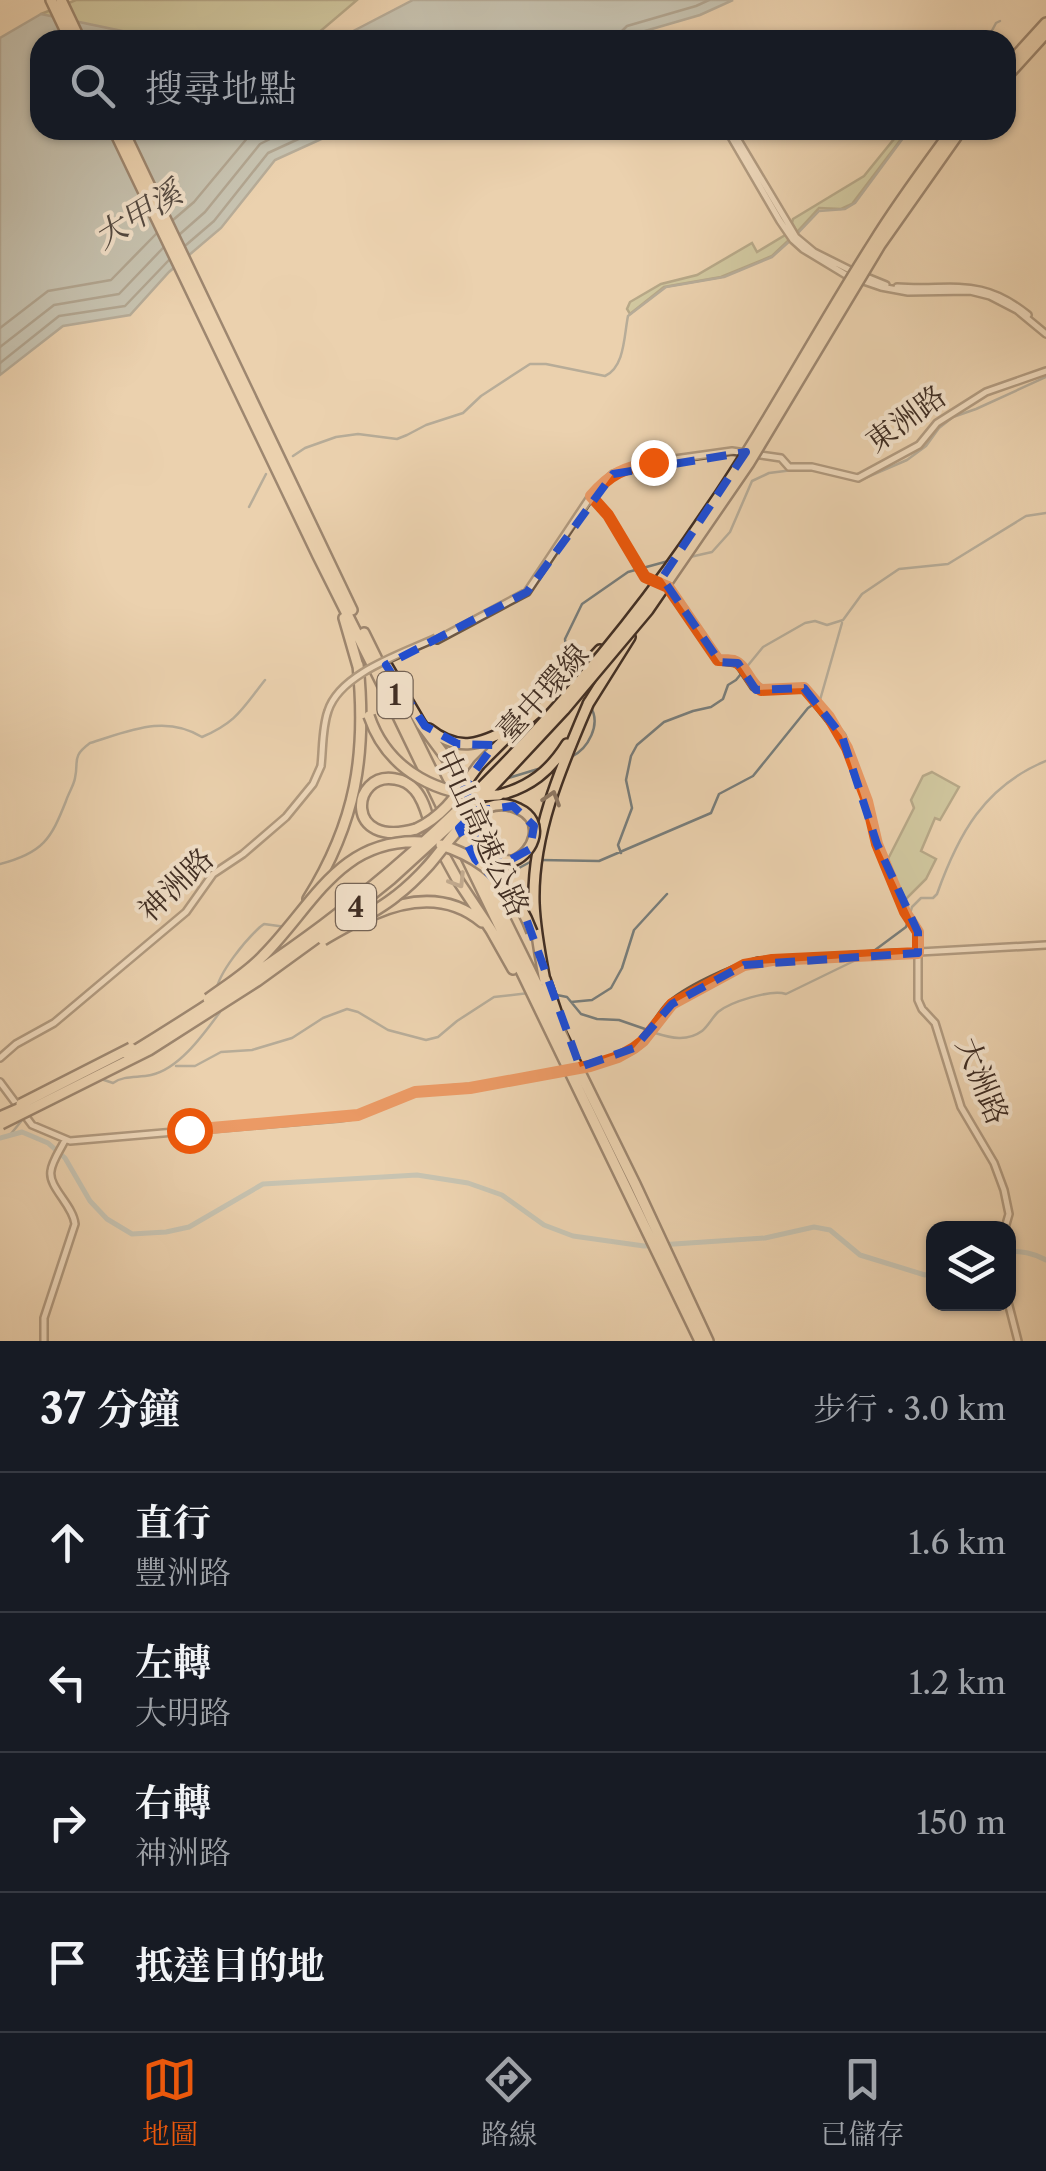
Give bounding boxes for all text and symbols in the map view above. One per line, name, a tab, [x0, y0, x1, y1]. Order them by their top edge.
search box	[30, 30, 1016, 140]
icon: search	[65, 58, 120, 113]
text: 搜尋地點	[145, 65, 297, 112]
water label: 大甲溪	[87, 171, 191, 257]
street label: 東洲路	[858, 377, 953, 460]
route end	[631, 440, 677, 486]
street label: 臺中環線	[489, 636, 597, 750]
road number: 1	[378, 672, 412, 718]
street label: 中山高速公路	[428, 743, 537, 922]
one-way arrow	[540, 790, 561, 807]
street label: 神洲路	[130, 840, 221, 929]
one-way arrow	[446, 870, 465, 888]
road number: 4	[336, 884, 376, 930]
street label: 大洲路	[948, 1032, 1016, 1129]
route start	[167, 1108, 213, 1154]
map controls	[926, 1221, 1016, 1311]
button: layers	[926, 1221, 1016, 1311]
text: 37 分鐘	[40, 1383, 180, 1435]
text: 步行 · 3.0 km	[813, 1389, 1006, 1428]
text: 直行	[135, 1499, 211, 1546]
icon: ahead	[40, 1515, 95, 1570]
text: 1.6 km	[909, 1523, 1006, 1562]
text: 豐洲路	[135, 1553, 231, 1592]
text: 左轉	[135, 1639, 211, 1686]
icon: left	[40, 1655, 95, 1710]
text: 1.2 km	[909, 1663, 1006, 1702]
text: 大明路	[135, 1693, 231, 1732]
text: 右轉	[135, 1779, 211, 1826]
icon: right	[40, 1795, 95, 1850]
text: 150 m	[917, 1803, 1006, 1842]
text: 神洲路	[135, 1833, 231, 1872]
icon: arrive	[40, 1935, 95, 1990]
text: 抵達目的地	[135, 1942, 325, 1989]
tab: 地圖	[142, 2052, 198, 2152]
tab: 路線	[481, 2052, 537, 2152]
tab: 已儲存	[820, 2052, 904, 2152]

